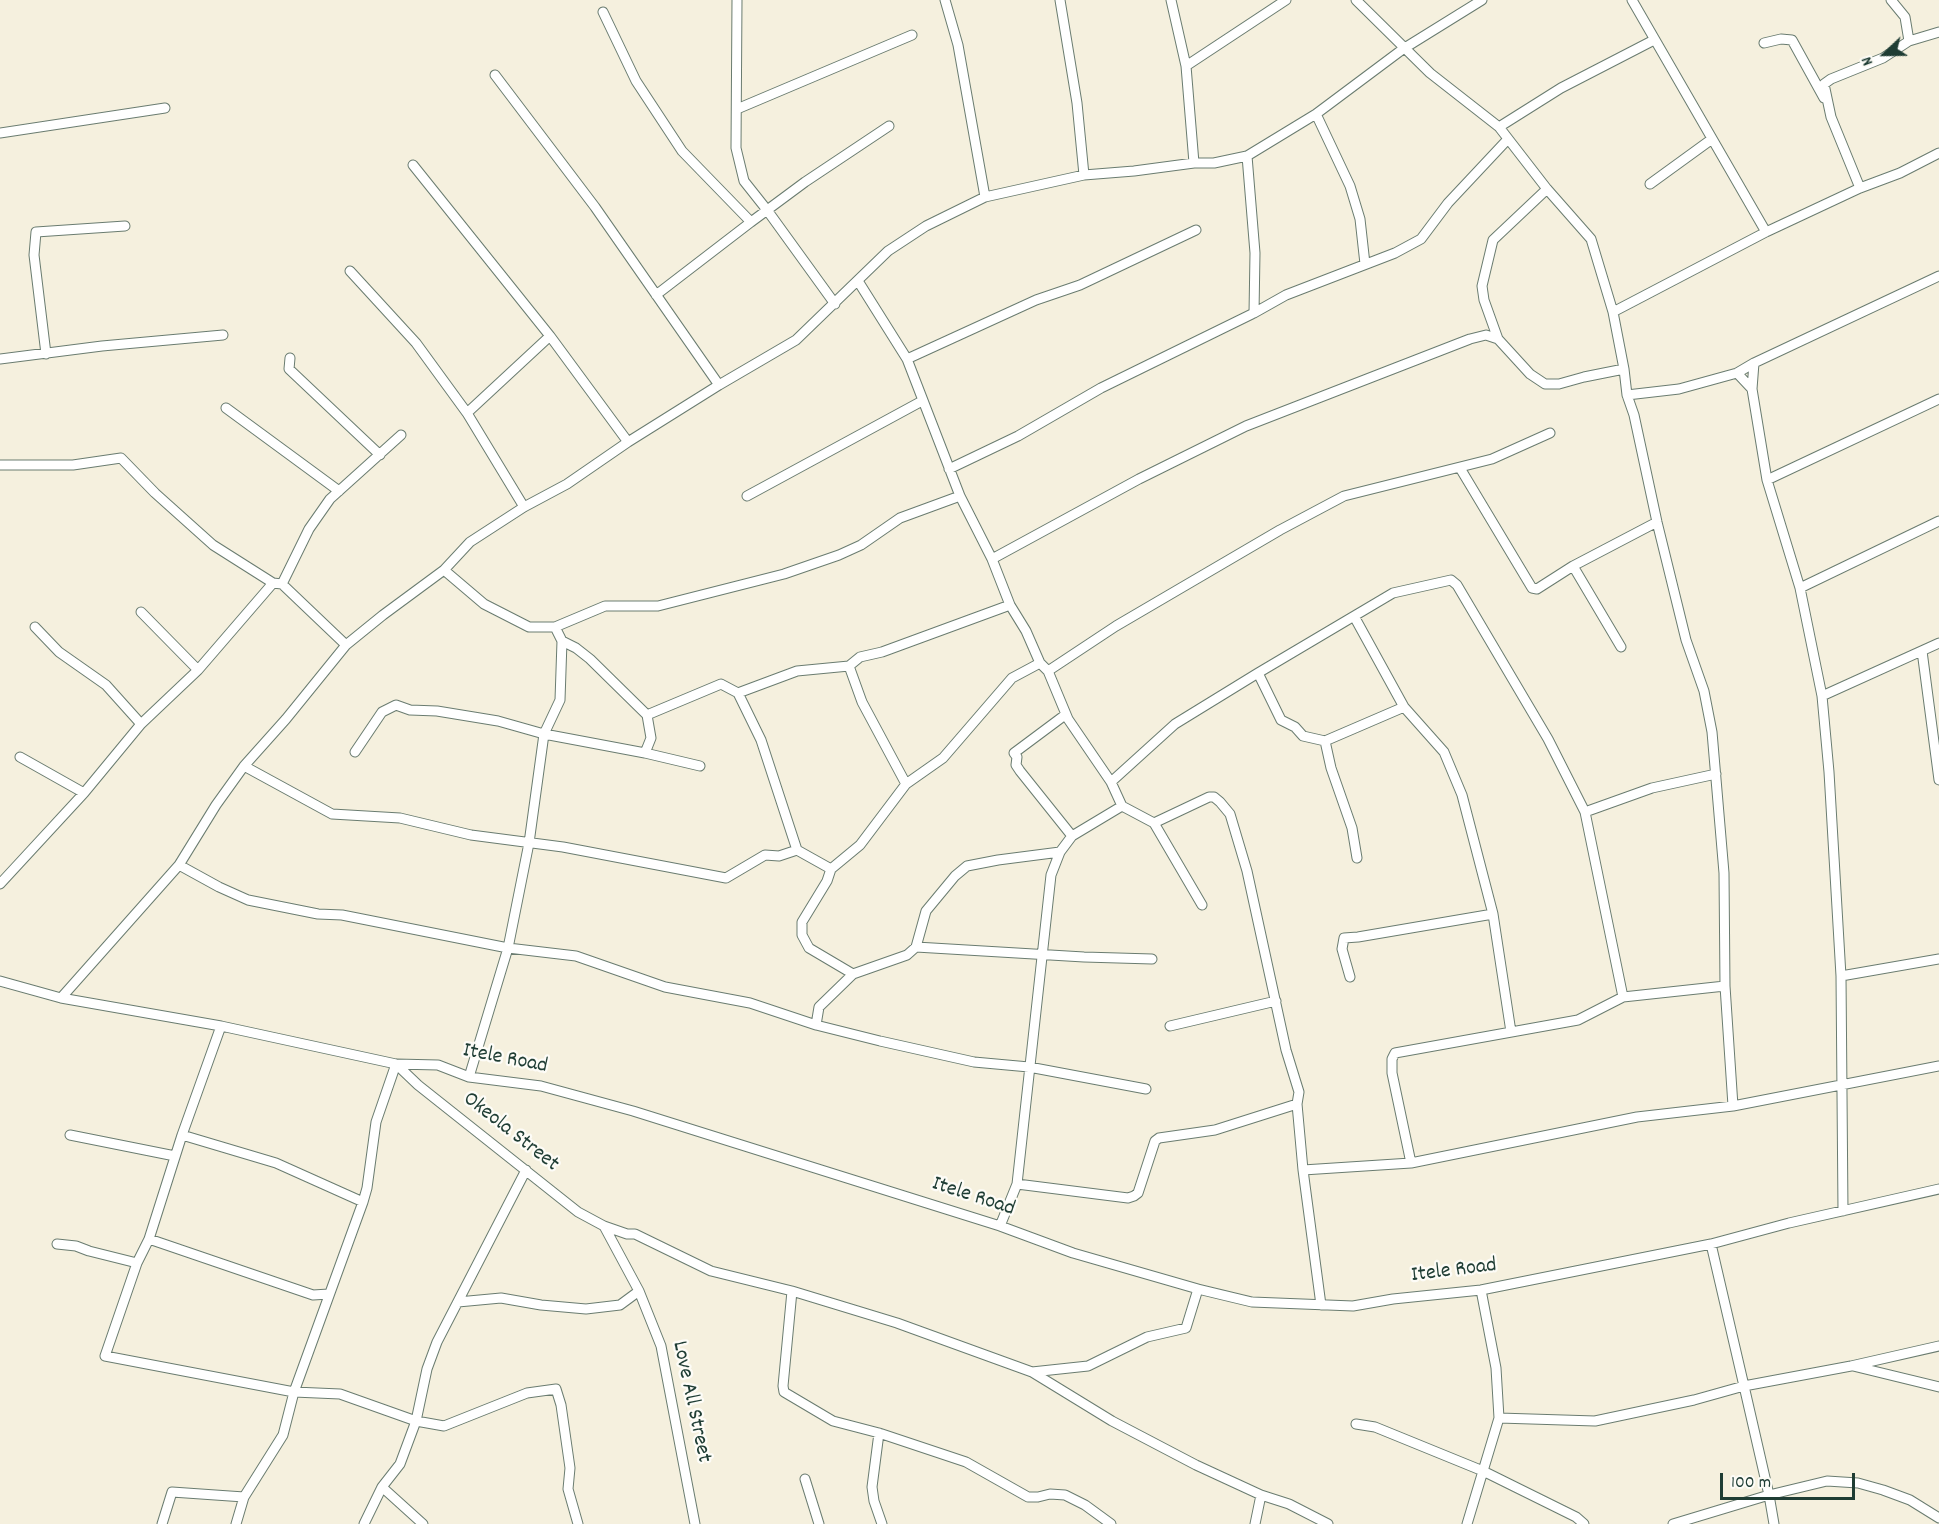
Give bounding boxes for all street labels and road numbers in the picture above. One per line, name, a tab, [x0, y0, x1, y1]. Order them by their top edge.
street label: Itele Road	[460, 1039, 550, 1081]
street label: Okeola Street	[456, 1087, 564, 1179]
street label: Itele Road	[928, 1172, 1018, 1224]
street label: Itele Road	[1410, 1254, 1498, 1290]
street label: Love All Street	[664, 1339, 716, 1465]

